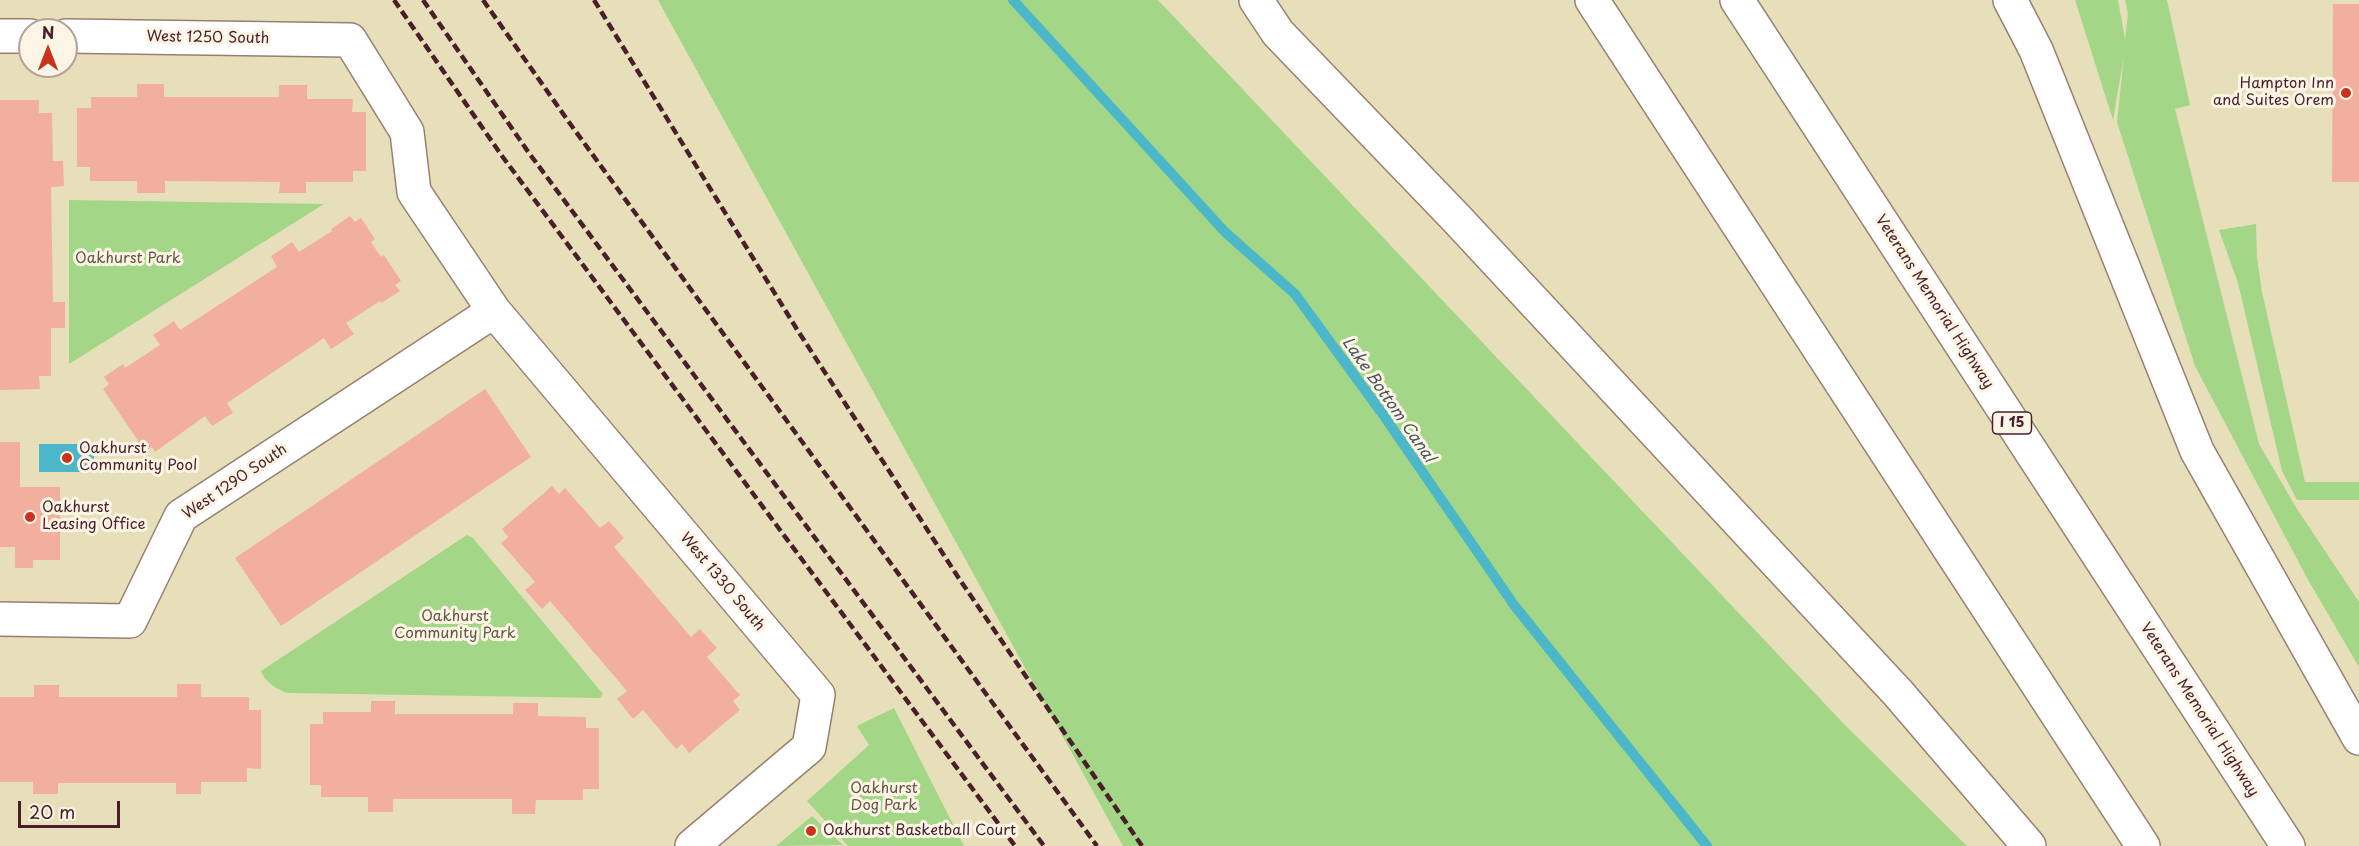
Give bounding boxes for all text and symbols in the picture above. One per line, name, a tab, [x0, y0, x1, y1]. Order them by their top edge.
north arrow	[18, 18, 78, 78]
text: N	[42, 20, 54, 44]
street label: West 1250 South	[147, 28, 269, 48]
place label: Hampton Inn and Suites Orem	[2213, 75, 2334, 110]
marker: Hampton Inn and Suites Orem	[2339, 86, 2353, 100]
street label: Veterans Memorial Highway	[1871, 212, 1997, 392]
park label: Oakhurst Park	[75, 250, 181, 268]
water label: Lake Bottom Canal	[1338, 334, 1438, 466]
road number: I 15	[1992, 412, 2032, 434]
place label: Oakhurst Community Pool	[79, 440, 197, 475]
street label: West 1290 South	[179, 440, 291, 524]
marker: Oakhurst Community Pool	[60, 451, 74, 465]
place label: Oakhurst Leasing Office	[42, 499, 145, 534]
marker: Oakhurst Leasing Office	[23, 510, 37, 524]
street label: West 1330 South	[676, 529, 768, 635]
park label: Oakhurst Community Park	[394, 608, 516, 643]
street label: Veterans Memorial Highway	[2136, 620, 2262, 800]
park label: Oakhurst Dog Park	[850, 780, 918, 815]
scale bar	[21, 789, 123, 827]
text: 20 m	[29, 798, 75, 825]
place label: Oakhurst Basketball Court	[823, 822, 1016, 840]
marker: Oakhurst Basketball Court	[804, 824, 818, 838]

